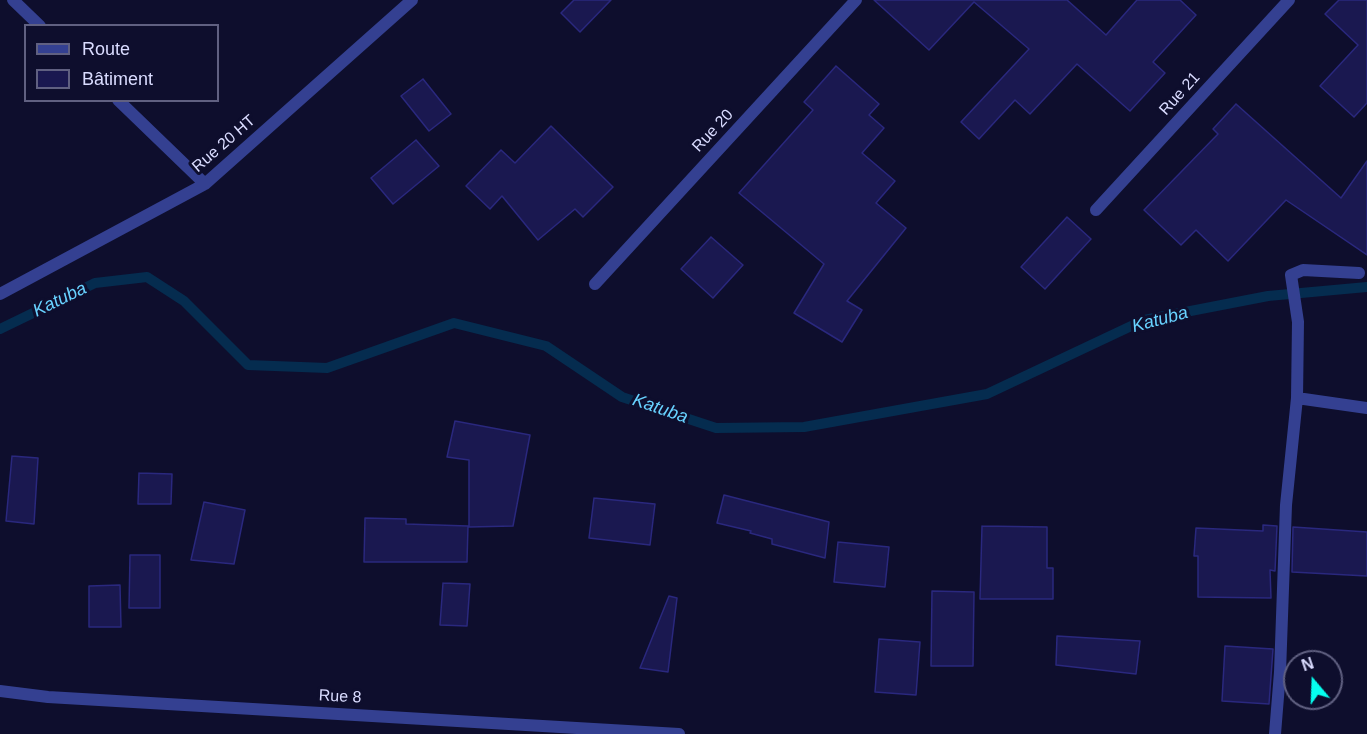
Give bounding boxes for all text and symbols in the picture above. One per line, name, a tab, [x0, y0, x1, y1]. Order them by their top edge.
legend	[24, 24, 219, 102]
text: Route	[82, 39, 130, 59]
street label: Rue 21	[1156, 68, 1204, 120]
text: Bâtiment	[82, 69, 153, 89]
street label: Rue 20	[688, 106, 738, 156]
street label: Rue 20 HT	[189, 111, 259, 177]
water label: Katuba	[30, 278, 90, 322]
water label: Katuba	[1130, 302, 1190, 338]
water label: Katuba	[630, 390, 690, 428]
north arrow	[1283, 650, 1343, 710]
text: N	[1299, 654, 1316, 674]
street label: Rue 8	[318, 686, 362, 708]

